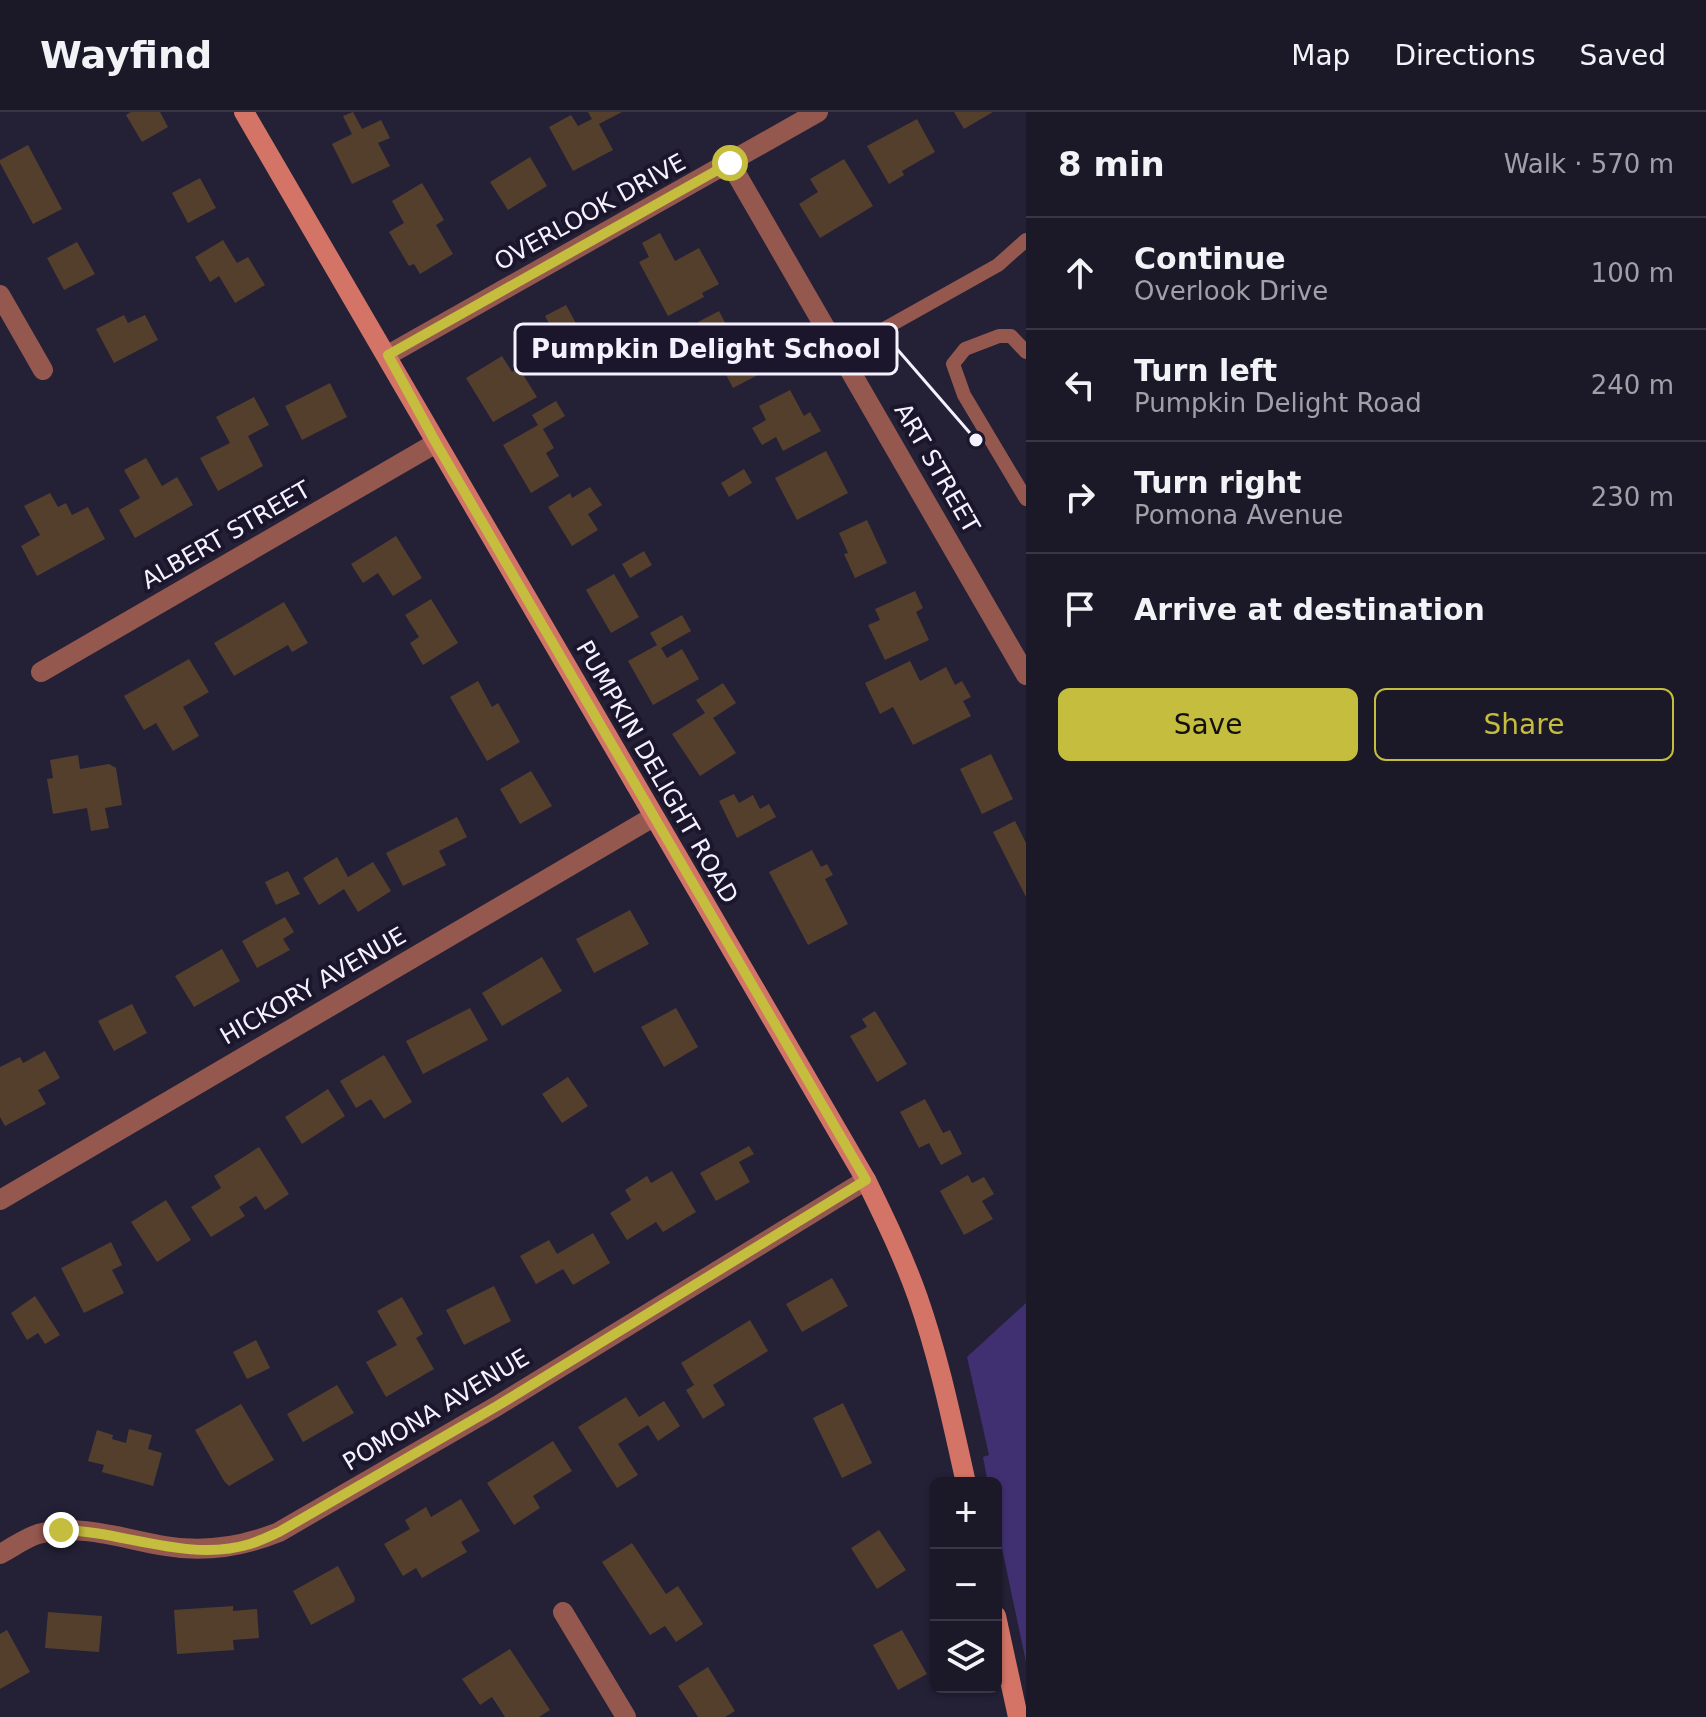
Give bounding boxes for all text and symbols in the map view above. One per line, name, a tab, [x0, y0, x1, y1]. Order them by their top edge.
text: Wayfind	[40, 33, 212, 77]
text: Map	[1291, 39, 1350, 72]
text: Directions	[1394, 39, 1535, 72]
text: Saved	[1579, 39, 1666, 72]
text: 8 min	[1058, 144, 1165, 184]
route start	[712, 145, 748, 181]
street label: OVERLOOK DRIVE	[490, 148, 690, 276]
text: Walk · 570 m	[1504, 149, 1674, 179]
text: Continue	[1134, 241, 1286, 276]
icon: ahead	[1058, 251, 1102, 295]
text: 100 m	[1591, 258, 1674, 288]
text: Overlook Drive	[1134, 276, 1328, 306]
callout: Pumpkin Delight School	[515, 324, 897, 374]
text: Pumpkin Delight School	[531, 334, 881, 364]
text: Turn left	[1134, 353, 1277, 388]
icon: left	[1058, 363, 1102, 407]
text: 240 m	[1591, 370, 1674, 400]
text: Pumpkin Delight Road	[1134, 388, 1422, 418]
street label: ART STREET	[889, 398, 986, 538]
text: Turn right	[1134, 465, 1301, 500]
street label: ALBERT STREET	[137, 475, 316, 595]
icon: right	[1058, 475, 1102, 519]
text: 230 m	[1591, 482, 1674, 512]
text: Pomona Avenue	[1134, 500, 1343, 530]
icon: arrive	[1058, 587, 1102, 631]
text: Arrive at destination	[1134, 592, 1485, 627]
street label: PUMPKIN DELIGHT ROAD	[570, 636, 744, 908]
button: Save	[1058, 688, 1358, 761]
button: Share	[1374, 688, 1674, 761]
street label: HICKORY AVENUE	[215, 921, 411, 1051]
street label: POMONA AVENUE	[338, 1343, 534, 1477]
map controls	[930, 1477, 1002, 1693]
button: +	[930, 1477, 1002, 1549]
route end	[43, 1512, 79, 1548]
button: −	[930, 1549, 1002, 1621]
button: layers	[930, 1621, 1002, 1693]

